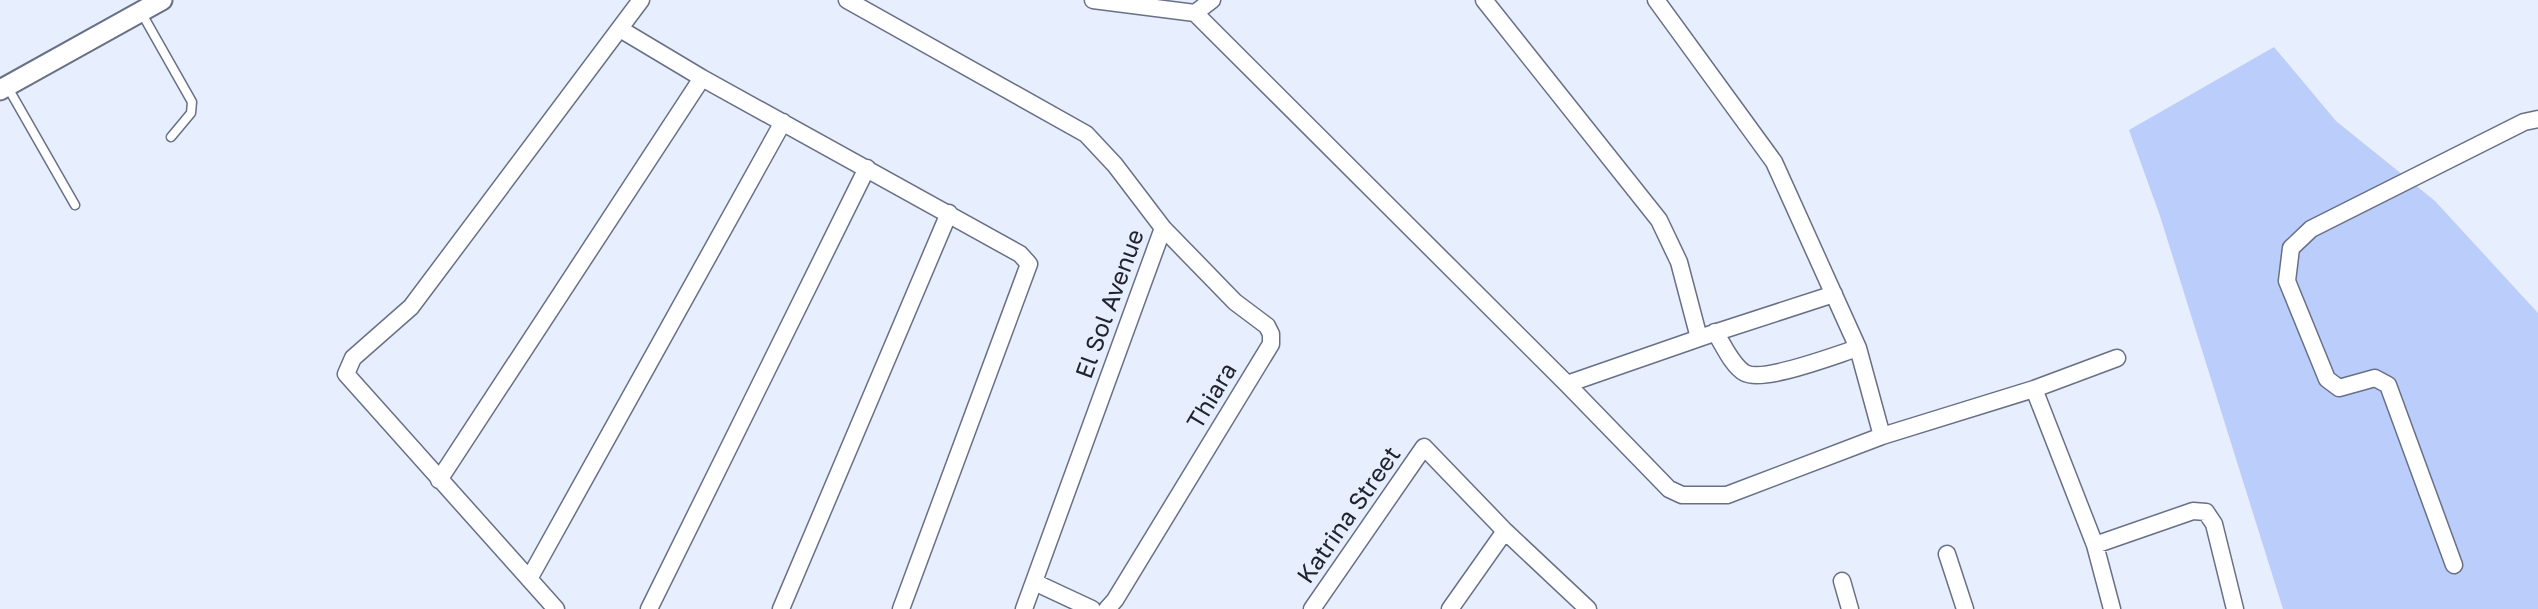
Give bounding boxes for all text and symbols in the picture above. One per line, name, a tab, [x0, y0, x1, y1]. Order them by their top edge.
street label: El Sol Avenue	[1068, 225, 1149, 382]
street label: Thiara	[1180, 357, 1242, 434]
street label: Katrina Street	[1290, 440, 1406, 588]

